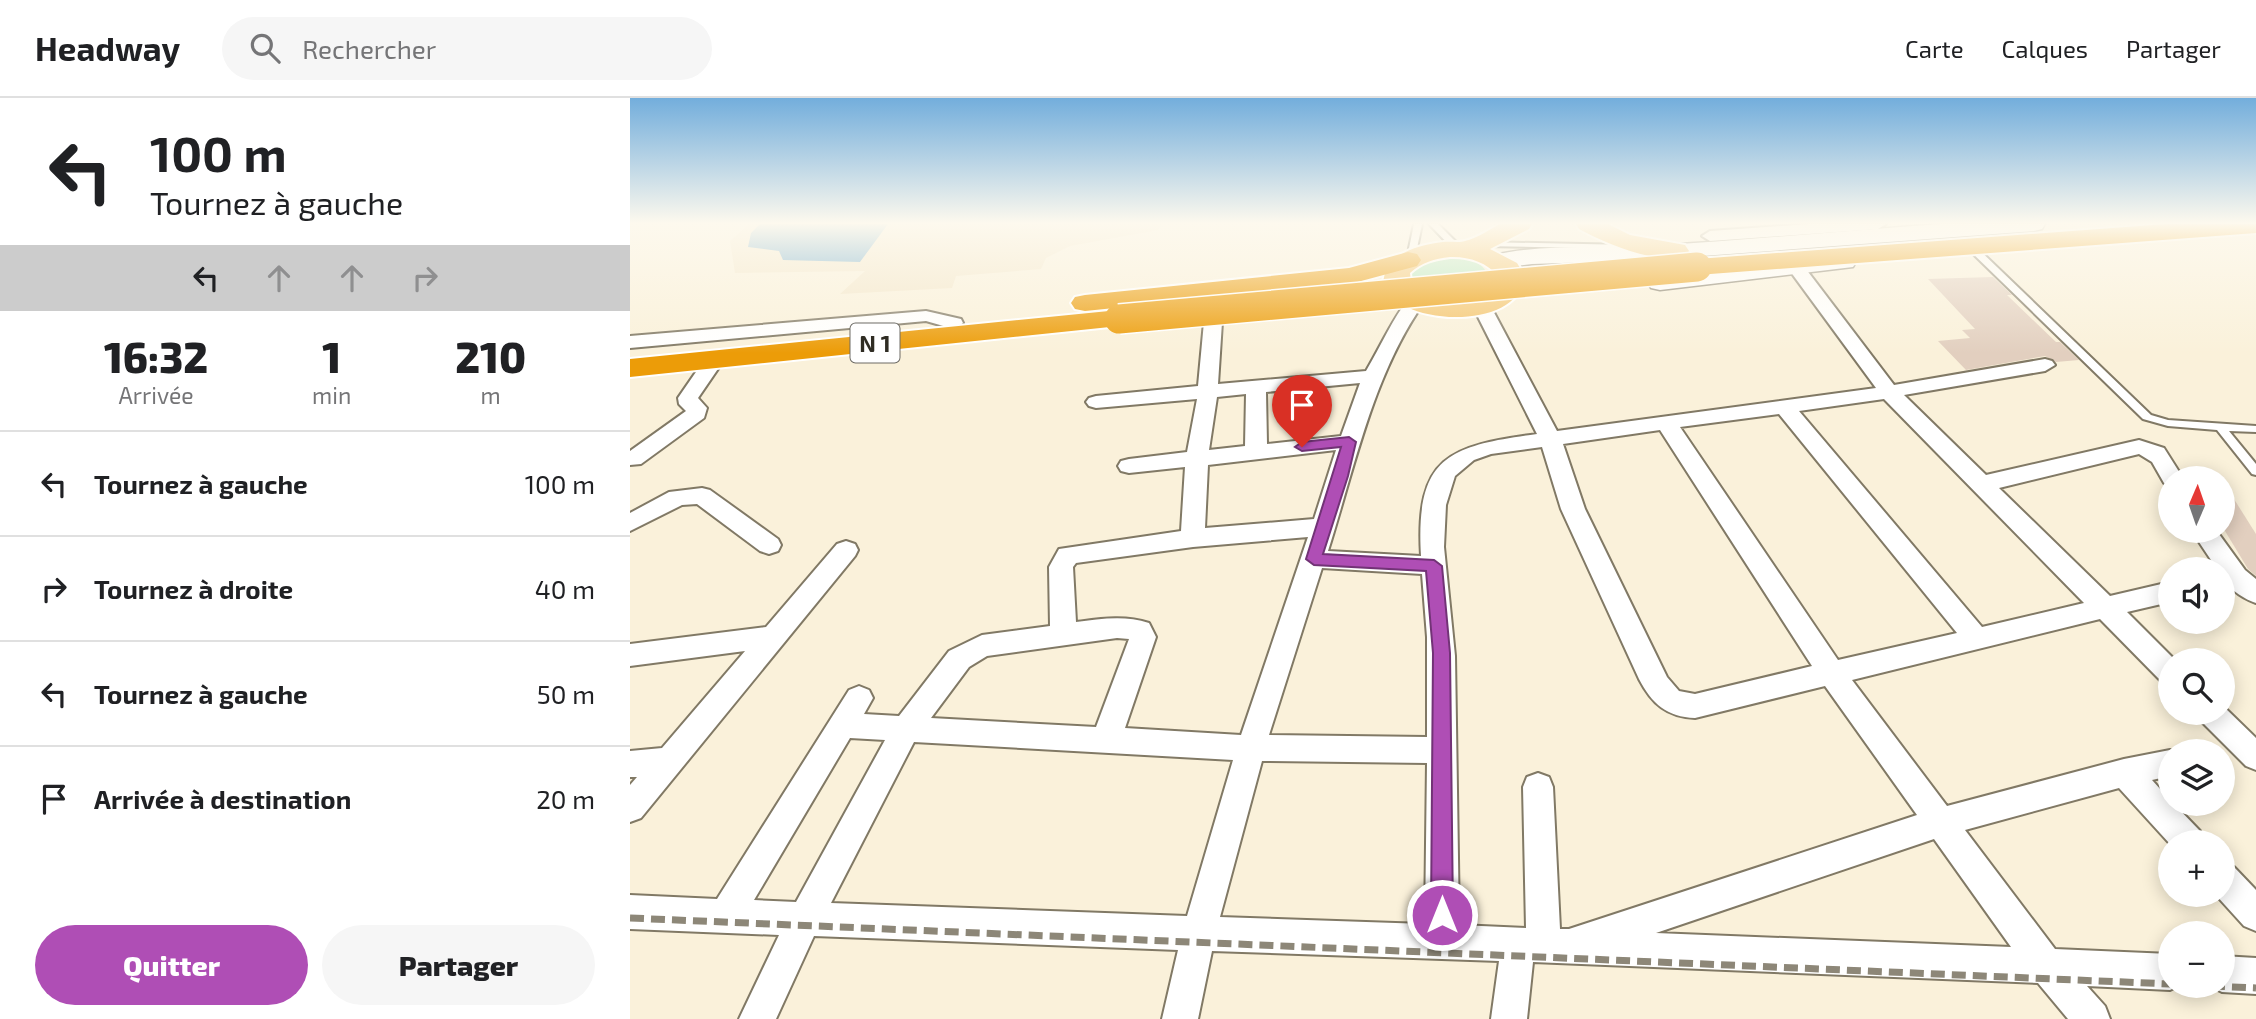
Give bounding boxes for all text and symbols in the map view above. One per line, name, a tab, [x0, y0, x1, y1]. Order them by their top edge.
search box	[222, 17, 712, 80]
text: Headway	[35, 28, 180, 68]
icon: search	[246, 29, 284, 67]
text: Rechercher	[302, 33, 436, 64]
text: Carte	[1905, 34, 1964, 63]
text: Calques	[2002, 34, 2088, 63]
text: Partager	[2126, 34, 2221, 63]
text: 100 m	[150, 123, 287, 182]
icon: left	[35, 126, 126, 217]
text: Tournez à gauche	[150, 183, 403, 221]
icon: left	[187, 259, 225, 297]
icon: ahead	[260, 259, 298, 297]
icon: ahead	[333, 259, 371, 297]
icon: right	[406, 259, 444, 297]
road number: N 1	[850, 324, 900, 362]
text: 16:32	[104, 331, 208, 381]
text: 1	[322, 331, 341, 381]
text: 210	[455, 331, 526, 381]
pin	[1272, 375, 1332, 447]
text: Arrivée	[118, 381, 194, 409]
text: min	[312, 381, 351, 409]
text: m	[481, 381, 501, 409]
icon: arrive	[1283, 386, 1321, 424]
icon: left	[35, 465, 73, 503]
north arrow	[2158, 466, 2235, 542]
map controls	[2158, 466, 2235, 998]
text: Tournez à gauche	[94, 468, 308, 499]
text: 100 m	[525, 468, 595, 499]
button: sound	[2158, 557, 2235, 634]
icon: right	[35, 570, 73, 608]
text: Tournez à droite	[94, 573, 293, 604]
text: 40 m	[535, 573, 595, 604]
button: search	[2158, 648, 2235, 725]
icon: left	[35, 675, 73, 713]
text: Tournez à gauche	[94, 678, 308, 709]
text: 50 m	[537, 678, 595, 709]
button: layers	[2158, 739, 2235, 816]
icon: arrive	[35, 780, 73, 818]
text: Arrivée à destination	[94, 783, 351, 814]
text: 20 m	[536, 783, 595, 814]
button: +	[2158, 830, 2235, 907]
position arrow	[1405, 878, 1479, 952]
button: −	[2158, 921, 2235, 998]
button: Quitter	[35, 925, 308, 1005]
button: Partager	[322, 925, 595, 1005]

